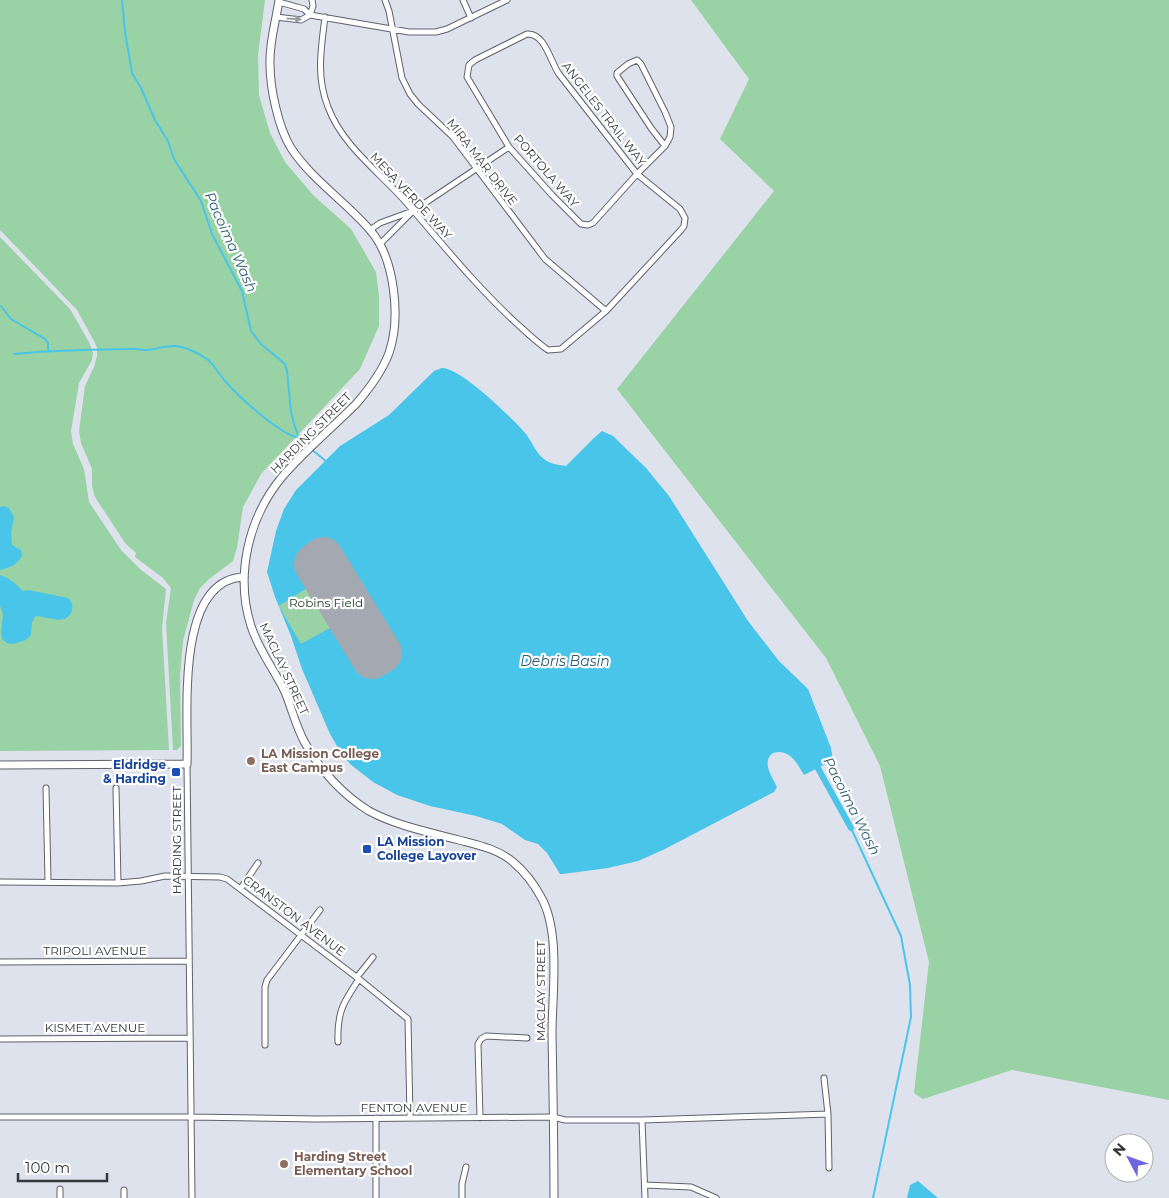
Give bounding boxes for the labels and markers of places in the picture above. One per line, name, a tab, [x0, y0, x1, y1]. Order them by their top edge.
place label: LA Mission College East Campus	[261, 746, 379, 775]
marker: LA Mission College East Campus	[245, 755, 257, 767]
place label: Eldridge & Harding	[103, 757, 166, 786]
marker: Eldridge & Harding	[170, 766, 182, 778]
place label: LA Mission College Layover	[377, 834, 477, 863]
marker: LA Mission College Layover	[361, 843, 373, 855]
place label: Harding Street Elementary School	[294, 1149, 412, 1178]
marker: Harding Street Elementary School	[278, 1158, 290, 1170]

